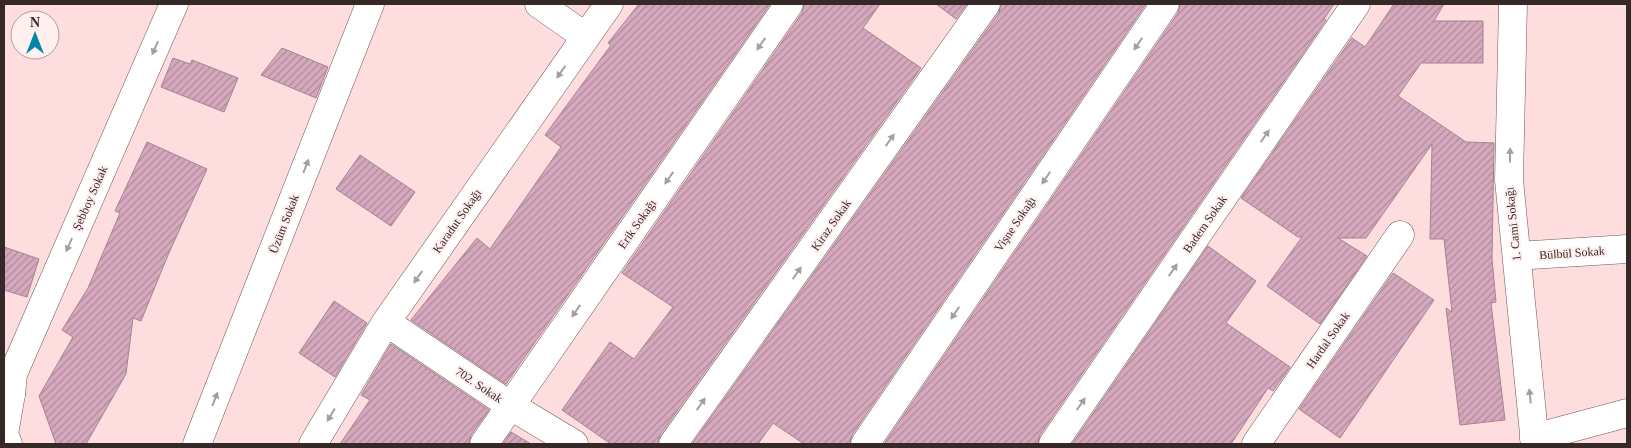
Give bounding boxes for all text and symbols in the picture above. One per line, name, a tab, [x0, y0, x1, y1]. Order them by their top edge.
north arrow	[10, 10, 60, 60]
text: N	[30, 15, 40, 30]
one-way arrow	[756, 37, 766, 51]
one-way arrow	[1133, 37, 1142, 51]
one-way arrow	[150, 41, 158, 55]
one-way arrow	[556, 65, 566, 79]
one-way arrow	[1260, 130, 1270, 143]
one-way arrow	[885, 133, 895, 147]
one-way arrow	[1506, 147, 1514, 163]
one-way arrow	[302, 158, 310, 173]
street label: Şebboy Sokak	[70, 164, 110, 232]
one-way arrow	[664, 171, 674, 184]
one-way arrow	[1041, 172, 1051, 185]
street label: Karadut Sokağı	[430, 186, 485, 256]
street label: 1. Cami Sokağı	[1502, 186, 1524, 262]
street label: Üzüm Sokak	[266, 192, 302, 256]
street label: Vişne Sokağı	[991, 193, 1039, 254]
street label: Badem Sokak	[1180, 193, 1230, 255]
street label: Erik Sokağı	[615, 196, 659, 251]
street label: Kiraz Sokak	[808, 197, 854, 253]
one-way arrow	[64, 238, 72, 252]
street label: Bülbül Sokak	[1539, 244, 1605, 262]
one-way arrow	[1168, 263, 1178, 277]
one-way arrow	[791, 267, 802, 280]
one-way arrow	[413, 270, 423, 284]
one-way arrow	[571, 304, 581, 318]
one-way arrow	[950, 306, 960, 319]
street label: Hardal Sokak	[1303, 309, 1353, 371]
street label: 702. Sokak	[453, 364, 505, 406]
one-way arrow	[1526, 387, 1534, 403]
one-way arrow	[211, 391, 219, 406]
one-way arrow	[1076, 397, 1086, 411]
one-way arrow	[696, 398, 706, 411]
one-way arrow	[326, 408, 335, 421]

